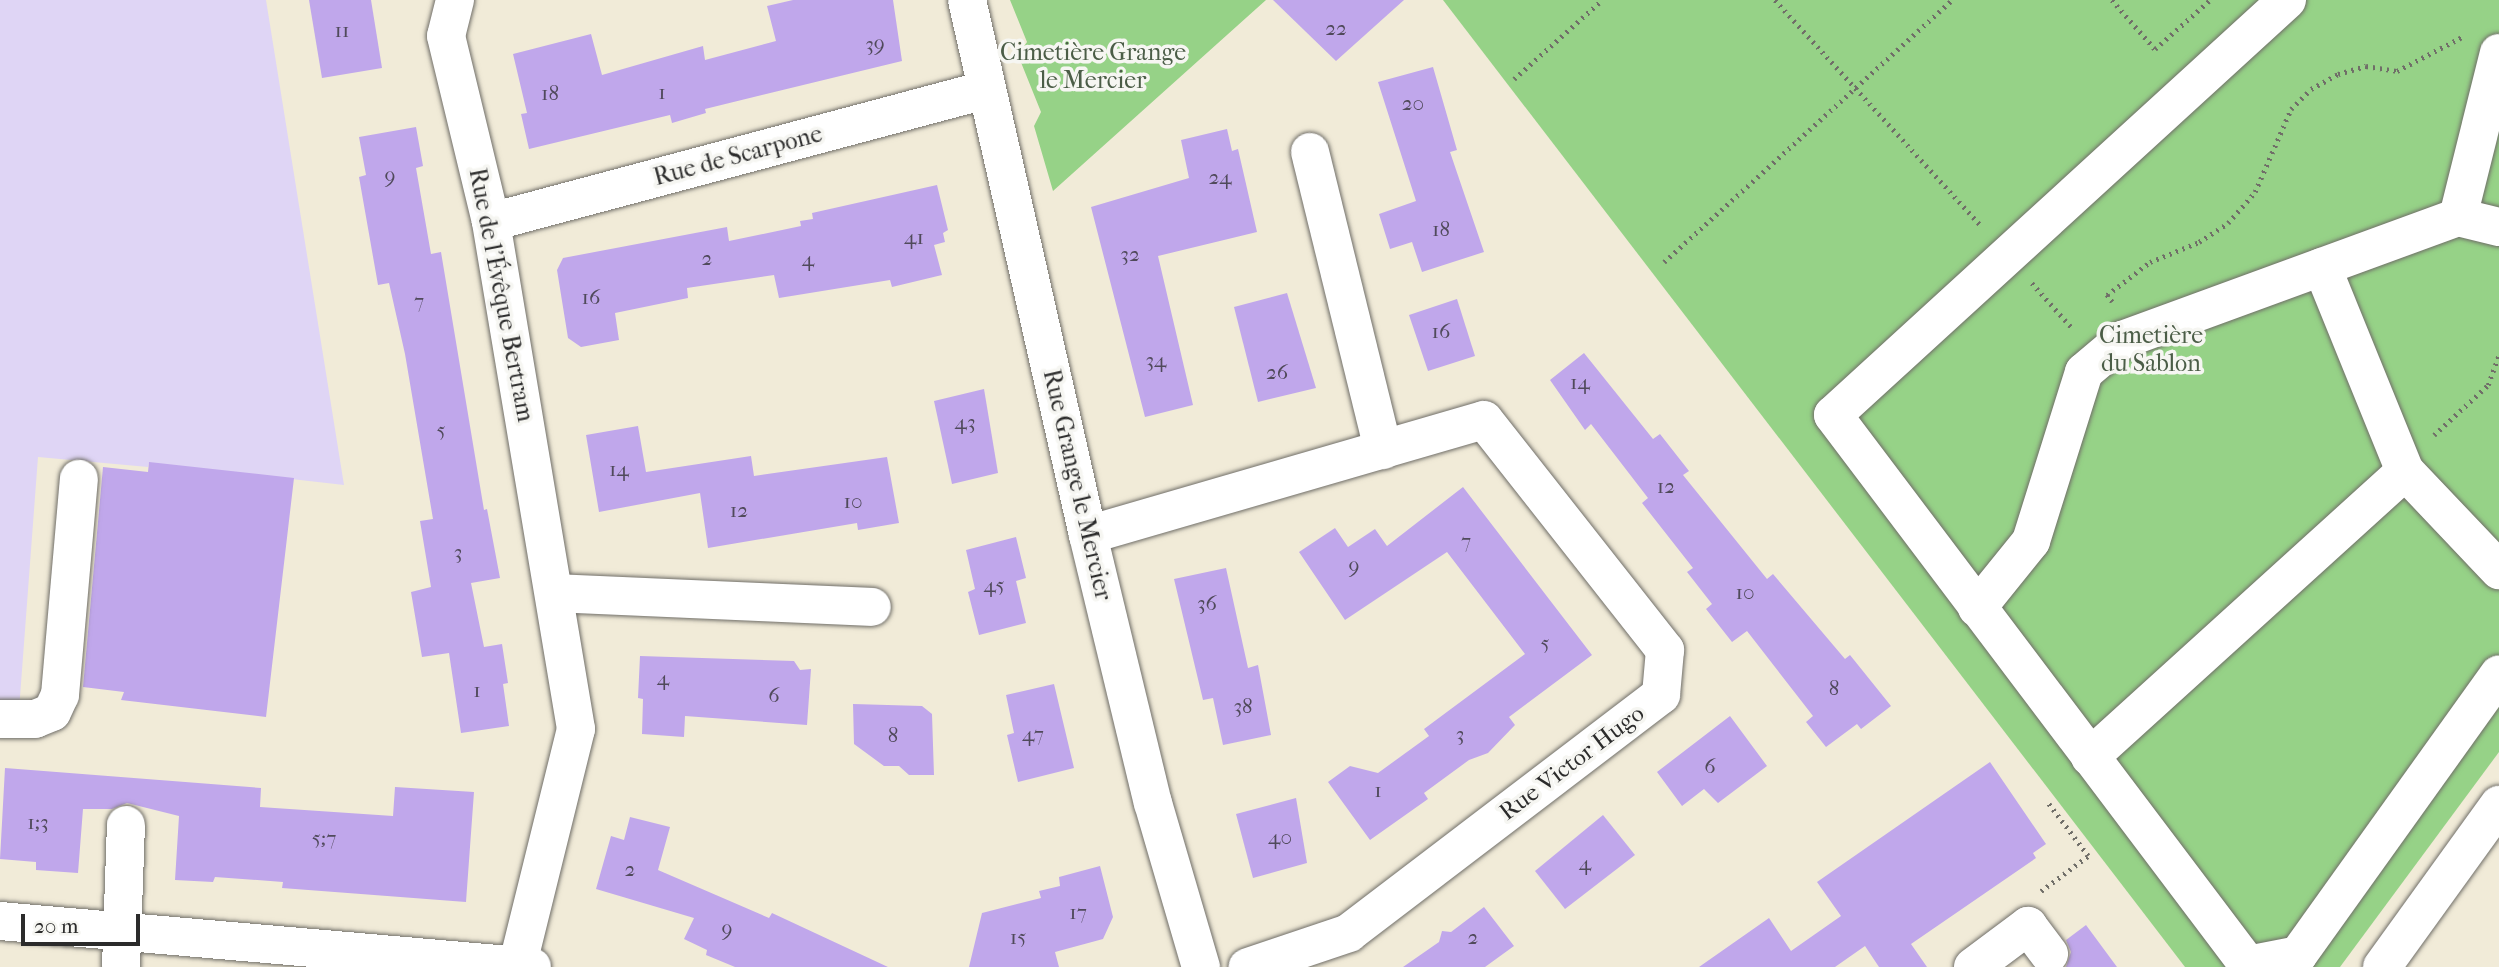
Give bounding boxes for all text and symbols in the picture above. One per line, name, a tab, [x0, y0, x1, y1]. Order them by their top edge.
house number: 22	[1325, 15, 1347, 41]
house number: 11	[335, 17, 349, 43]
house number: 39	[865, 31, 885, 57]
park label: Cimetière Grange le Mercier	[1000, 39, 1186, 95]
house number: 1	[658, 79, 666, 105]
house number: 18	[541, 80, 559, 106]
house number: 20	[1402, 90, 1424, 116]
street label: Rue de Scarpone	[651, 120, 825, 192]
house number: 9	[384, 163, 396, 189]
house number: 24	[1208, 164, 1232, 190]
street label: Rue de l'Évêque Bertram	[462, 166, 540, 424]
house number: 18	[1432, 216, 1450, 242]
house number: 41	[904, 224, 924, 250]
house number: 32	[1120, 241, 1140, 267]
house number: 2	[702, 245, 712, 271]
house number: 4	[802, 246, 814, 272]
house number: 16	[582, 284, 600, 310]
house number: 7	[414, 288, 424, 314]
house number: 16	[1432, 318, 1450, 344]
park label: Cimetière du Sablon	[2099, 322, 2203, 378]
house number: 34	[1145, 347, 1167, 373]
house number: 26	[1266, 359, 1288, 385]
street label: Rue Grange le Mercier	[1036, 367, 1118, 603]
house number: 14	[1570, 369, 1590, 395]
house number: 43	[954, 409, 976, 435]
house number: 5	[436, 417, 446, 443]
house number: 14	[609, 456, 629, 482]
house number: 12	[1657, 473, 1675, 499]
house number: 10	[844, 488, 862, 514]
house number: 12	[730, 497, 748, 523]
house number: 7	[1461, 528, 1471, 554]
house number: 3	[454, 539, 462, 565]
house number: 9	[1348, 553, 1360, 579]
house number: 45	[984, 572, 1004, 598]
house number: 10	[1736, 579, 1754, 605]
house number: 36	[1197, 590, 1217, 616]
house number: 5	[1540, 630, 1550, 656]
house number: 4	[657, 665, 669, 691]
house number: 8	[1829, 675, 1839, 701]
house number: 1	[473, 677, 481, 703]
house number: 6	[768, 682, 780, 708]
house number: 38	[1233, 693, 1253, 719]
street label: Rue Victor Hugo	[1494, 699, 1650, 827]
house number: 47	[1022, 721, 1044, 747]
house number: 3	[1456, 721, 1464, 747]
house number: 8	[888, 722, 898, 748]
house number: 6	[1704, 753, 1716, 779]
house number: 1	[1374, 777, 1382, 803]
house number: 1;3	[27, 809, 49, 835]
house number: 40	[1268, 824, 1292, 850]
house number: 5;7	[312, 825, 336, 851]
house number: 4	[1579, 850, 1591, 876]
house number: 2	[625, 856, 635, 882]
house number: 17	[1069, 899, 1087, 925]
scale bar	[24, 900, 144, 944]
text: 20 m	[34, 914, 78, 938]
house number: 9	[721, 916, 733, 942]
house number: 15	[1010, 924, 1026, 950]
house number: 2	[1468, 924, 1478, 950]

